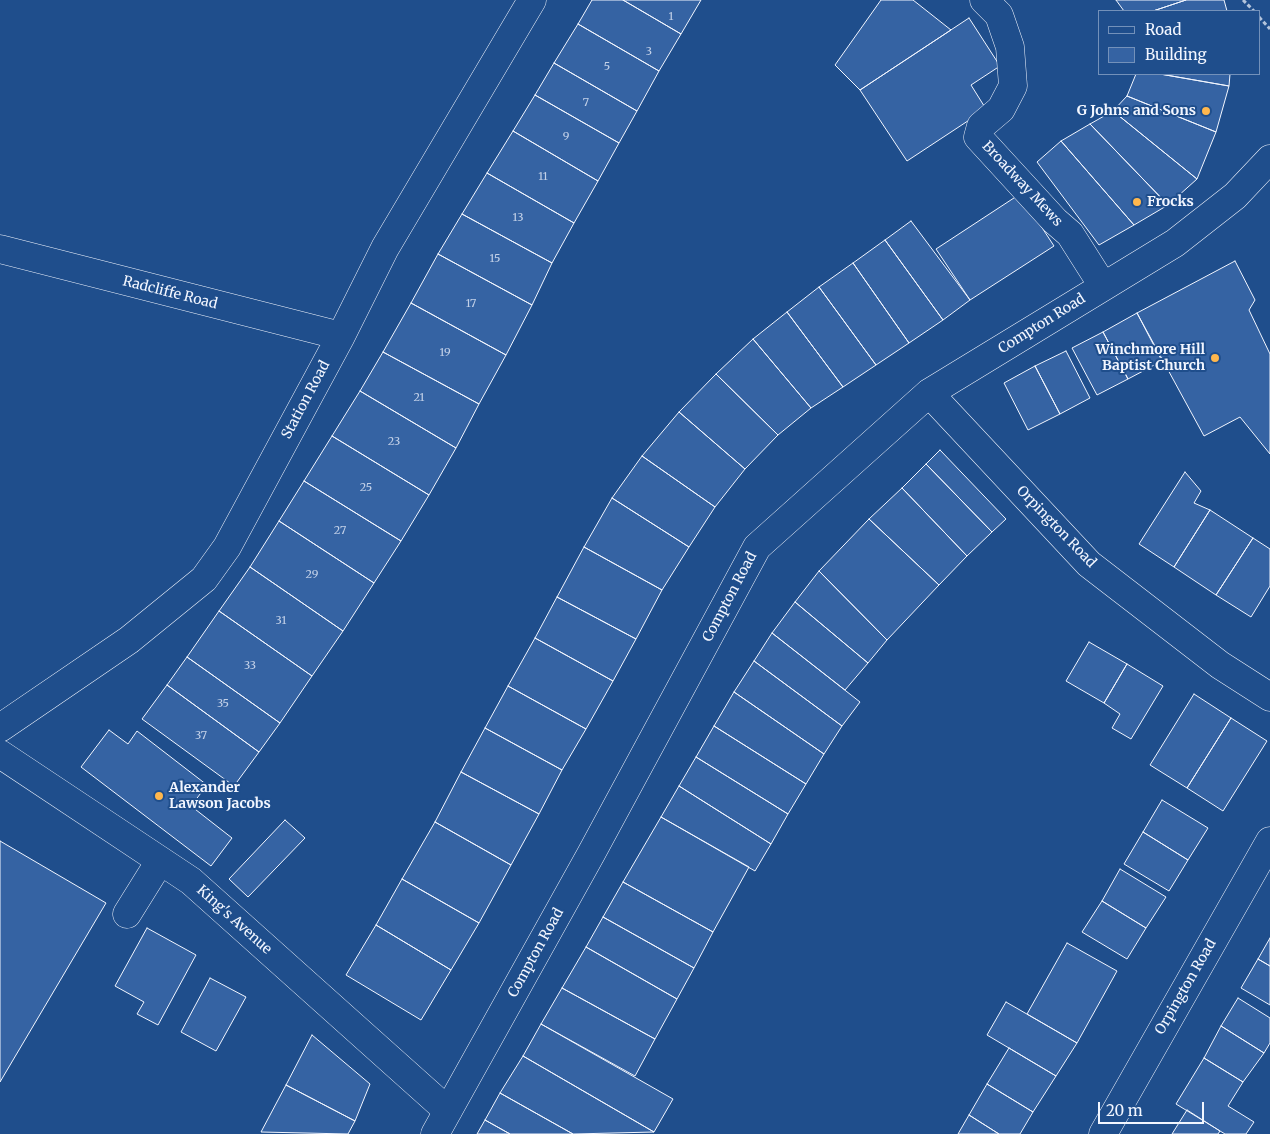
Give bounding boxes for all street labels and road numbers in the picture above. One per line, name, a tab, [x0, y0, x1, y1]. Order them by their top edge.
street label: Broadway Mews	[978, 138, 1066, 230]
street label: Radcliffe Road	[121, 273, 219, 313]
street label: Compton Road	[995, 291, 1089, 357]
street label: Station Road	[278, 358, 334, 442]
street label: Orpington Road	[1013, 483, 1099, 571]
street label: Compton Road	[699, 549, 761, 645]
street label: King's Avenue	[193, 882, 275, 958]
street label: Compton Road	[505, 905, 567, 1001]
street label: Orpington Road	[1152, 936, 1220, 1038]

